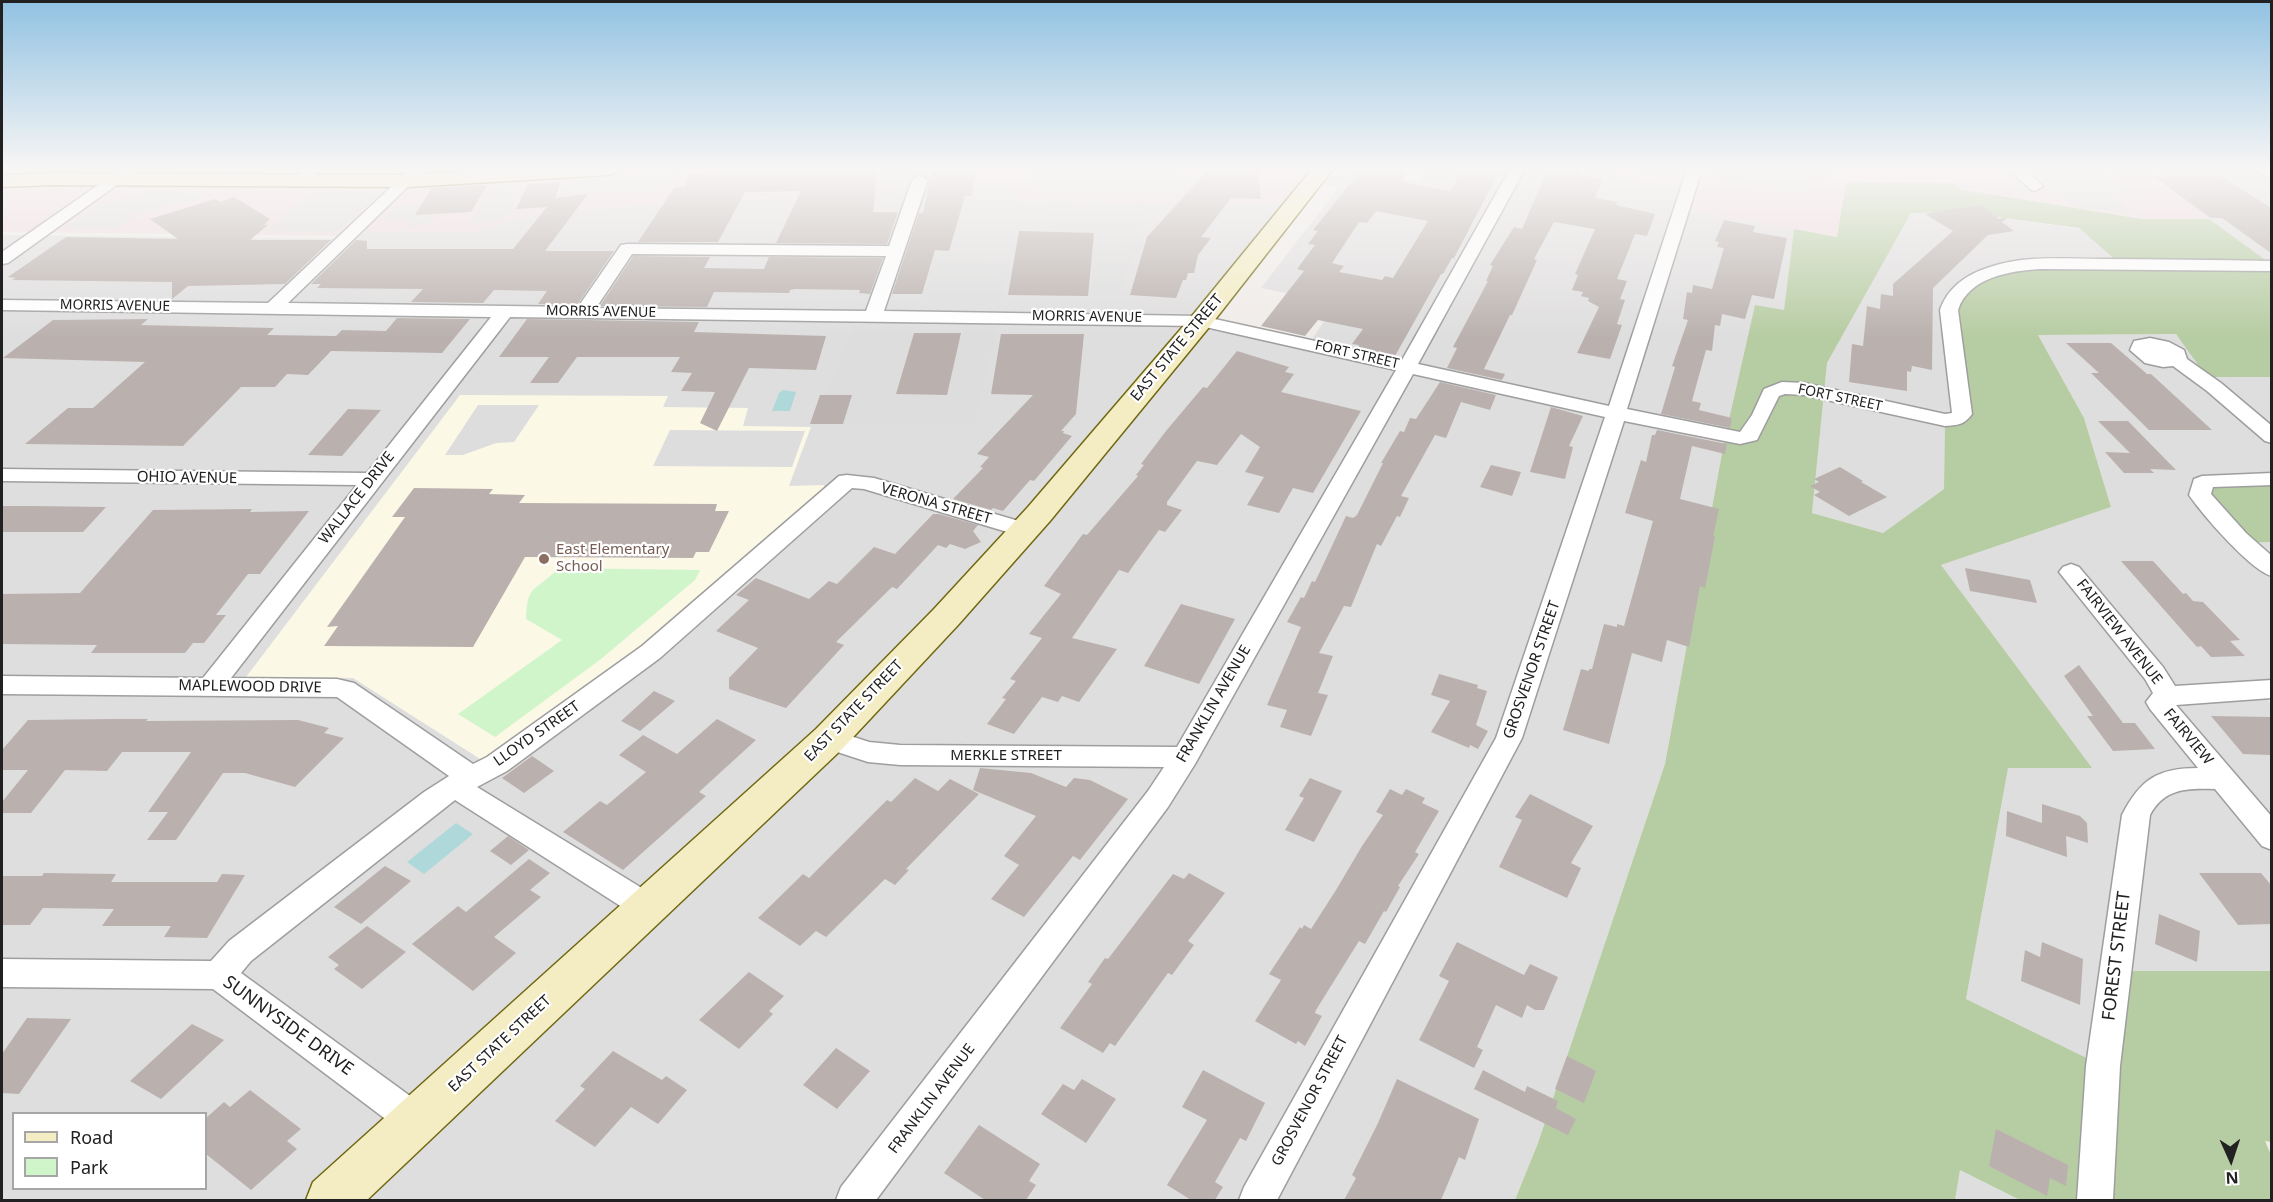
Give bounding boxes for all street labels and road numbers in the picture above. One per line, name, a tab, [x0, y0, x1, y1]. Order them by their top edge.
street label: EAST STATE STREET	[1127, 291, 1227, 405]
street label: MORRIS AVENUE	[60, 297, 170, 315]
street label: MORRIS AVENUE	[546, 303, 656, 321]
street label: MORRIS AVENUE	[1032, 308, 1142, 326]
street label: FORT STREET	[1313, 337, 1401, 373]
street label: FORT STREET	[1796, 381, 1884, 415]
street label: WALLACE DRIVE	[315, 448, 399, 548]
street label: OHIO AVENUE	[137, 468, 237, 488]
street label: VERONA STREET	[879, 480, 993, 528]
street label: FAIRVIEW AVENUE	[2072, 576, 2166, 688]
street label: GROSVENOR STREET	[1500, 599, 1564, 741]
street label: FRANKLIN AVENUE	[1173, 642, 1255, 766]
street label: EAST STATE STREET	[801, 657, 907, 765]
street label: MAPLEWOOD DRIVE	[178, 677, 322, 697]
street label: LLOYD STREET	[490, 698, 584, 770]
street label: FAIRVIEW	[2159, 705, 2217, 769]
street label: MERKLE STREET	[950, 747, 1062, 765]
street label: FOREST STREET	[2098, 890, 2136, 1022]
street label: SUNNYSIDE DRIVE	[219, 972, 357, 1080]
street label: EAST STATE STREET	[445, 992, 555, 1096]
street label: GROSVENOR STREET	[1268, 1033, 1352, 1169]
street label: FRANKLIN AVENUE	[885, 1041, 979, 1157]

